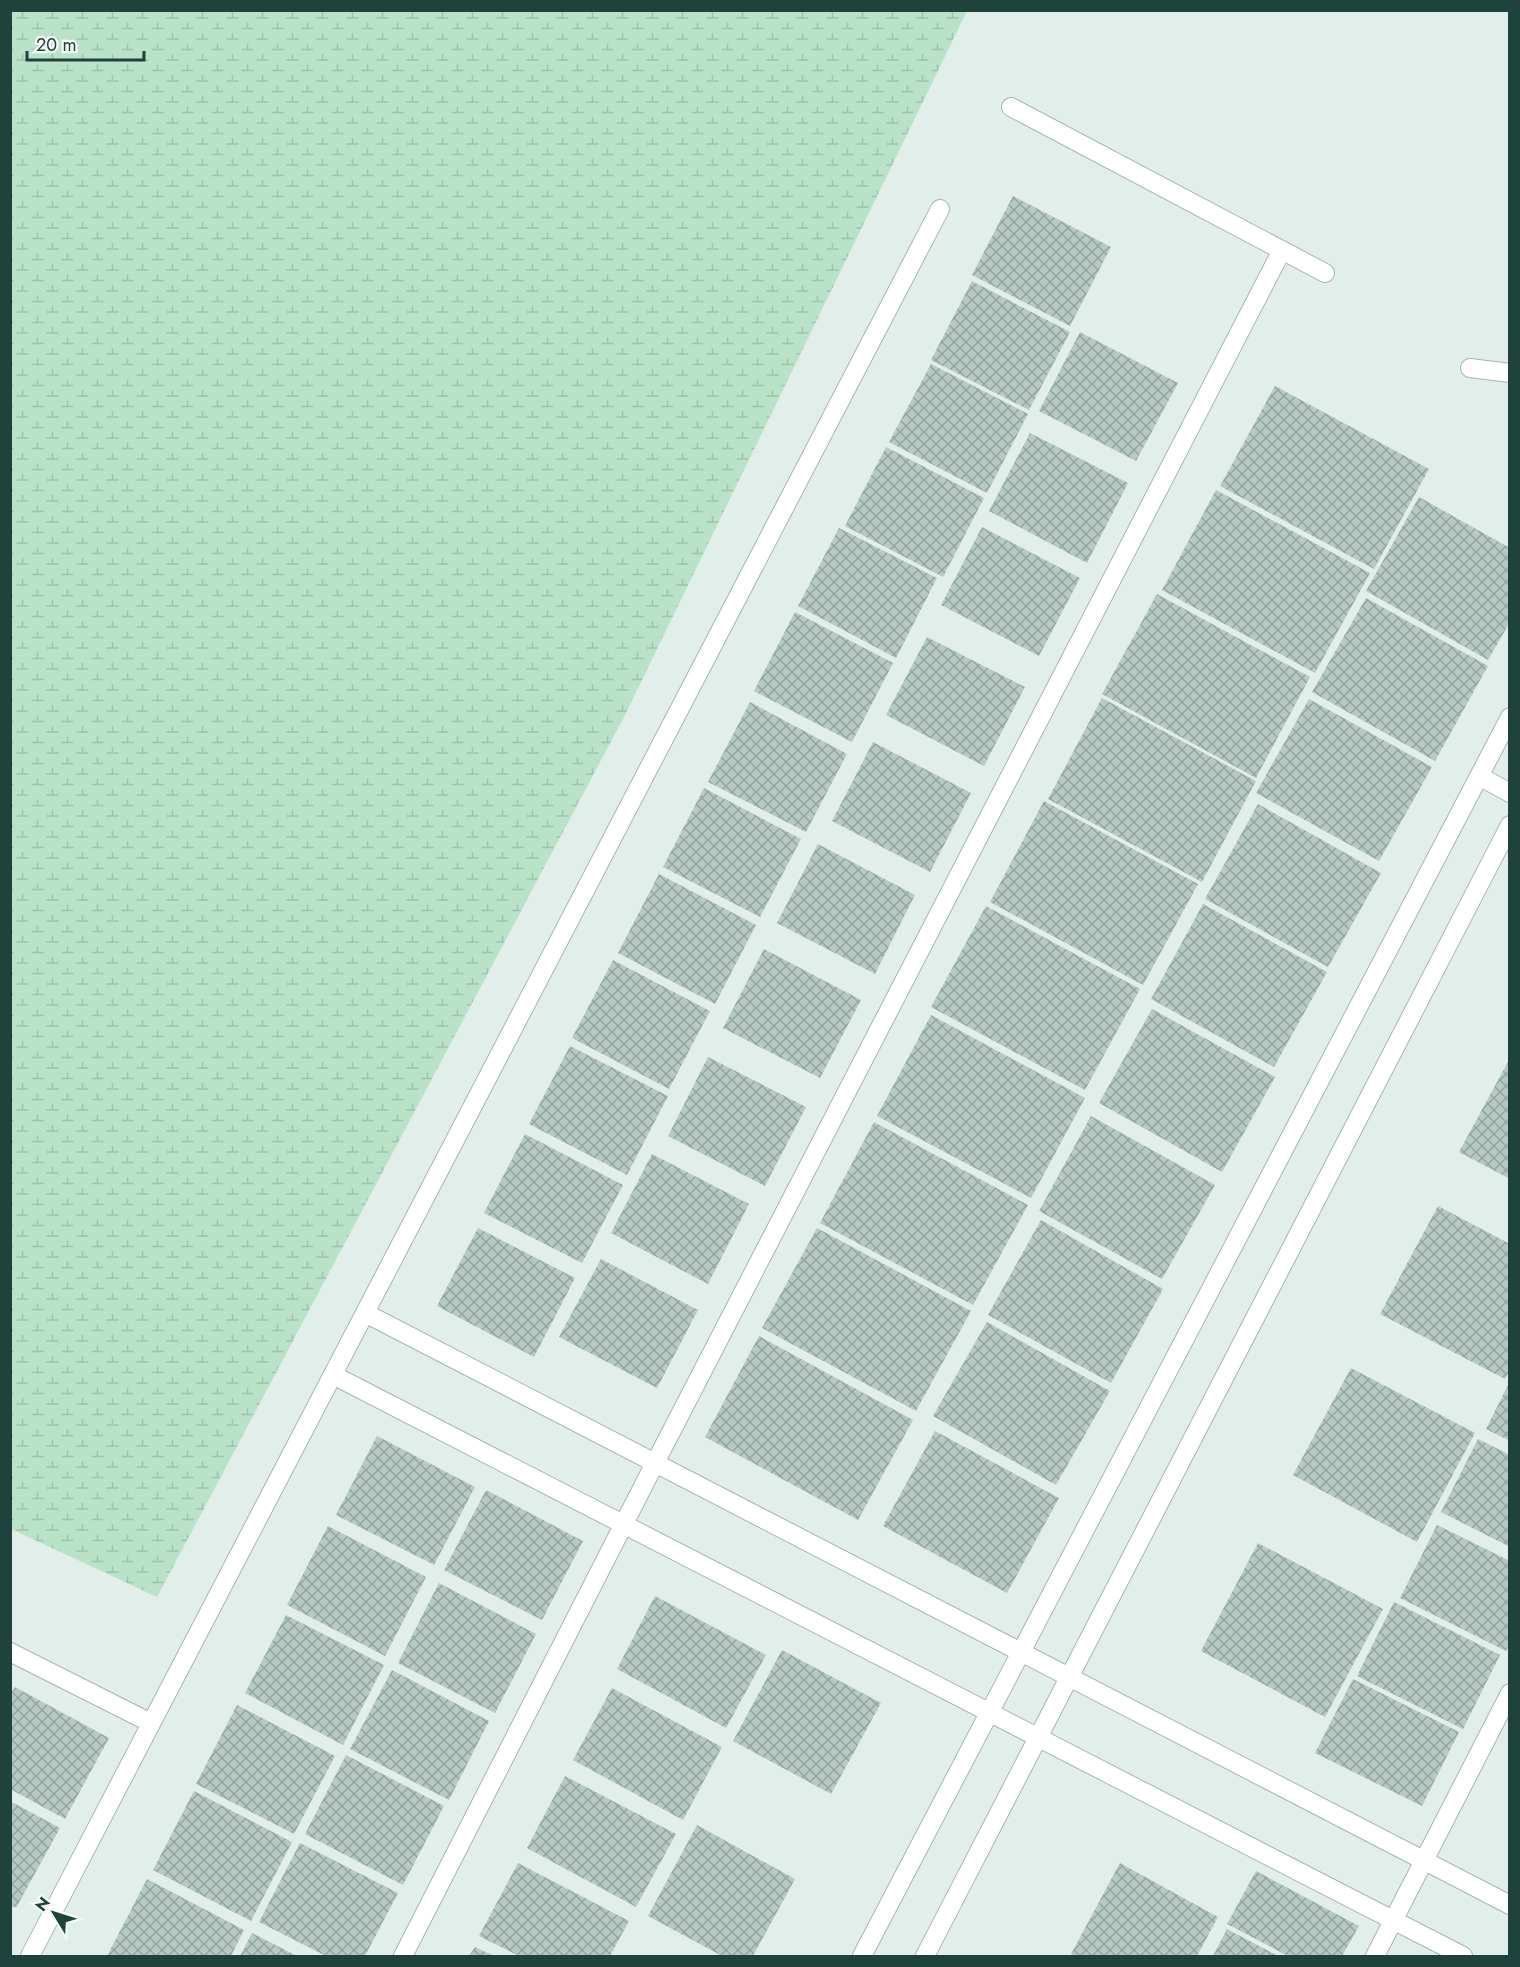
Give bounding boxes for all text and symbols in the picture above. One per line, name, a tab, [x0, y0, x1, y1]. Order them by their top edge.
scale bar	[27, 24, 144, 62]
text: 20 m	[36, 32, 76, 58]
north arrow	[24, 1883, 84, 1943]
text: N	[30, 1892, 56, 1916]

